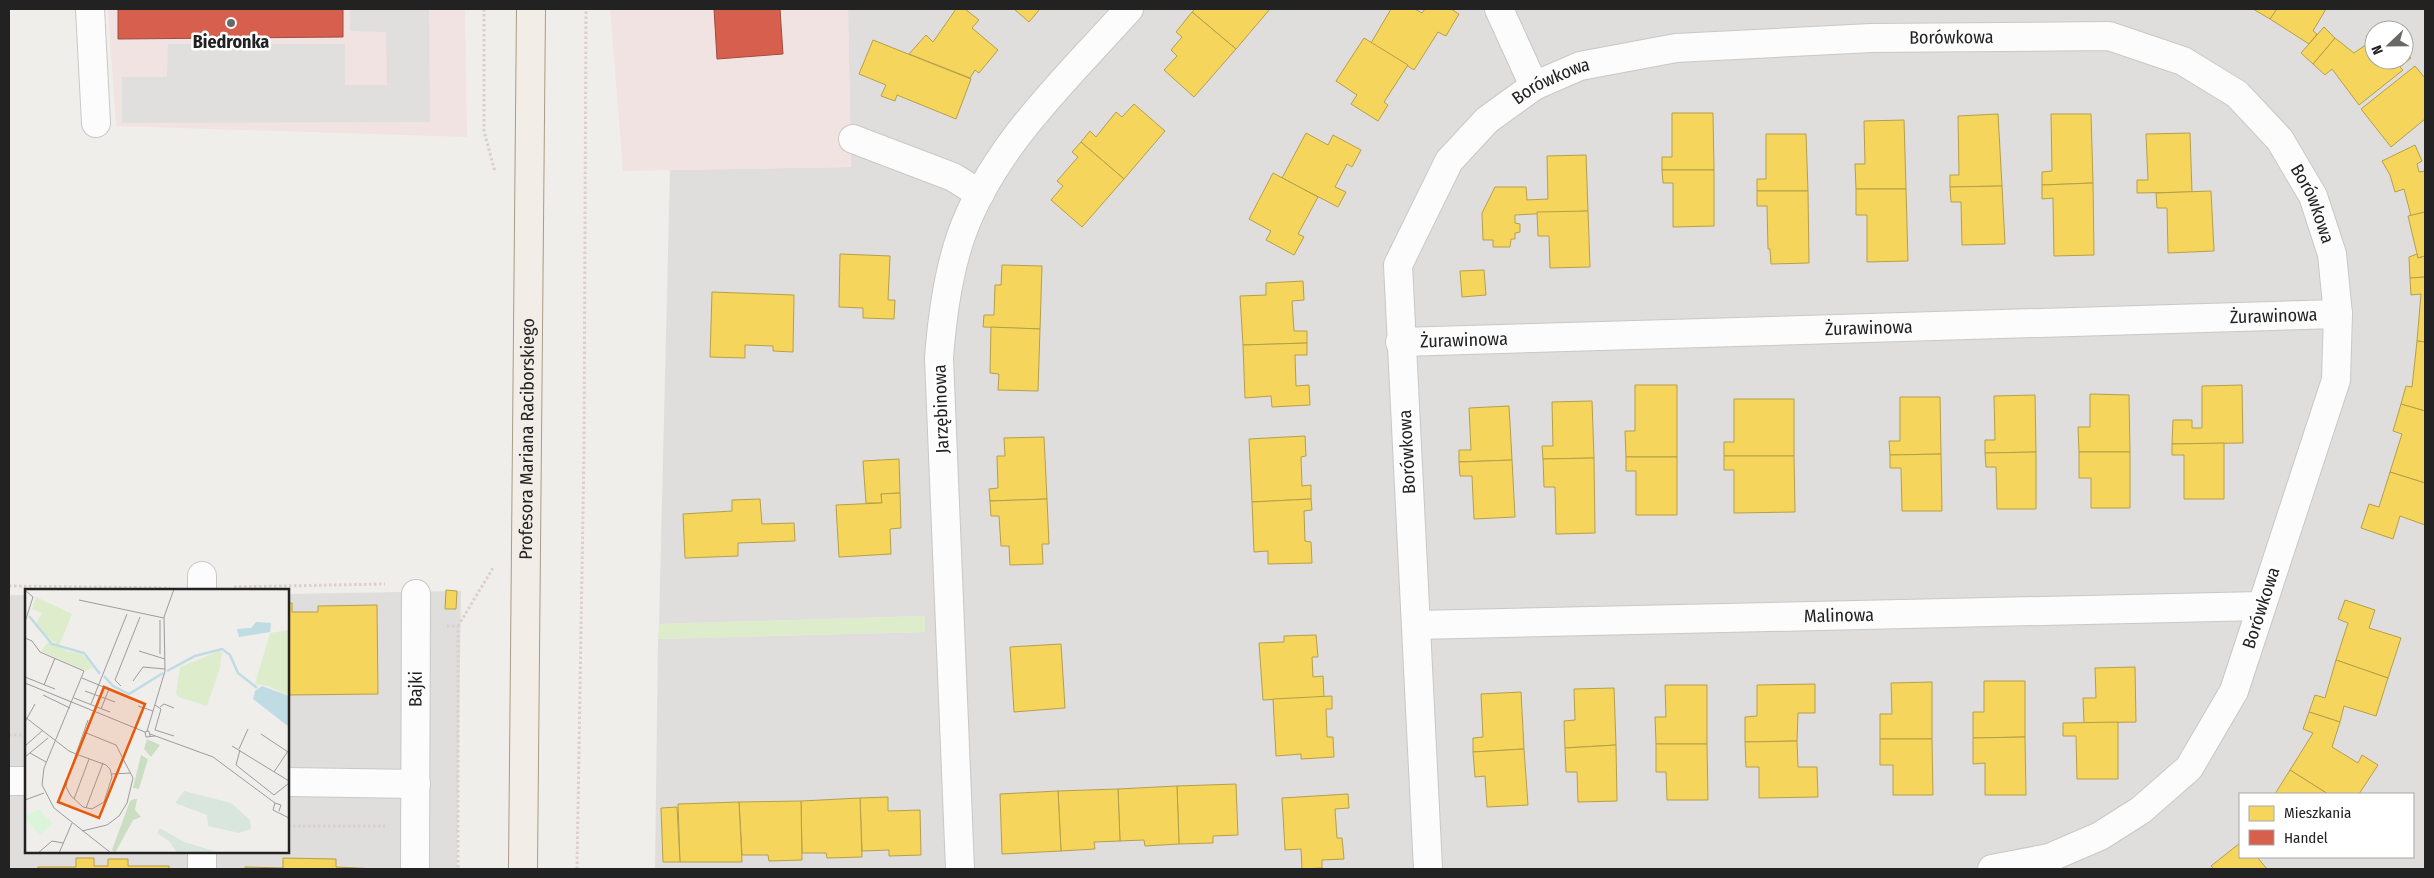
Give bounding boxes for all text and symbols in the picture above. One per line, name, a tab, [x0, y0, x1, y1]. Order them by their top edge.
marker: Biedronka	[225, 17, 237, 29]
north arrow	[2364, 20, 2414, 70]
street label: Borówkowa	[1909, 26, 1994, 49]
place label: Biedronka	[193, 31, 269, 53]
text: N	[2368, 43, 2387, 57]
street label: Borówkowa	[1508, 53, 1592, 109]
street label: Borówkowa	[2286, 160, 2339, 246]
street label: Żurawinowa	[2229, 304, 2318, 328]
street label: Żurawinowa	[1825, 316, 1913, 340]
street label: Profesora Mariana Raciborskiego	[515, 318, 539, 560]
street label: Żurawinowa	[1420, 328, 1508, 352]
street label: Jarzębinowa	[928, 364, 954, 454]
street label: Borówkowa	[1394, 409, 1420, 495]
street label: Borówkowa	[2237, 564, 2285, 652]
inset map	[25, 589, 289, 853]
street label: Malinowa	[1804, 604, 1874, 627]
street label: Bajki	[405, 671, 427, 707]
legend	[2239, 793, 2414, 858]
text: Mieszkania	[2284, 804, 2351, 822]
text: Handel	[2284, 829, 2328, 847]

